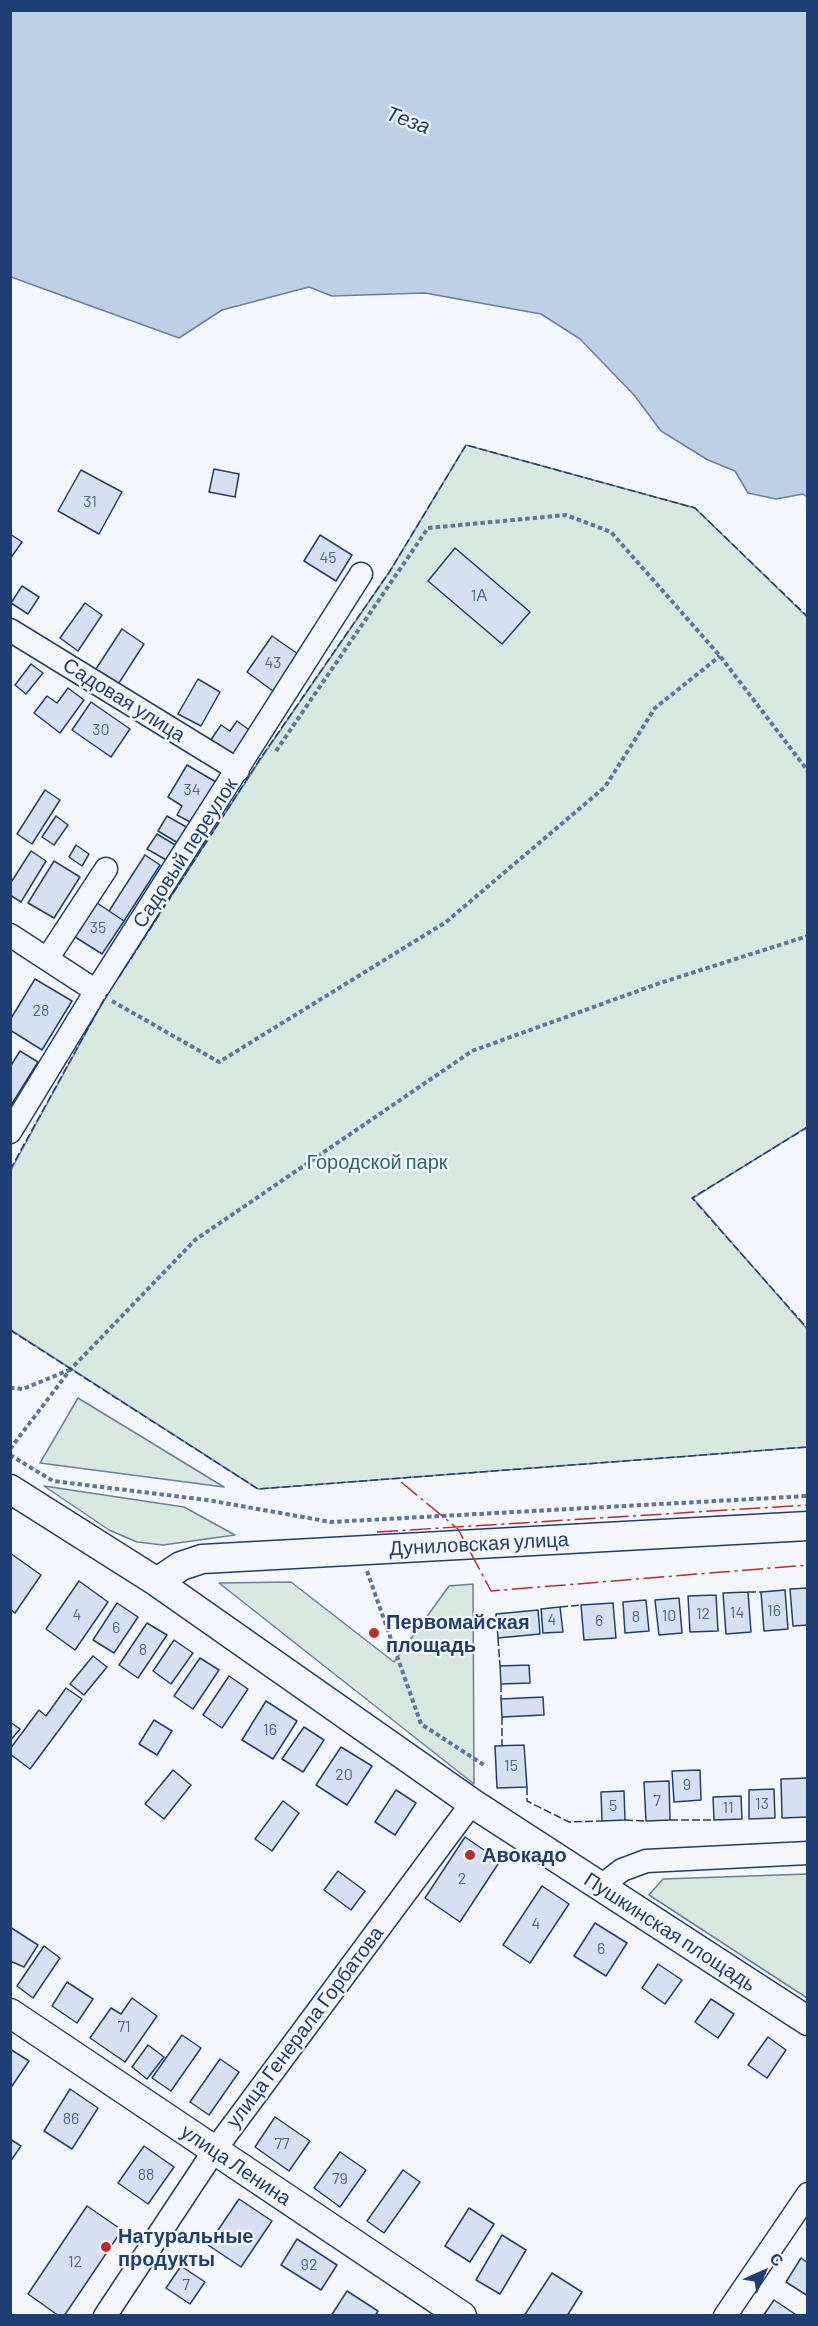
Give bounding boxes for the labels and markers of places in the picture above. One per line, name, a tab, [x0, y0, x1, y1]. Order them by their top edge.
place label: Первомайская площадь	[386, 1610, 530, 1657]
marker: Первомайская площадь	[367, 1626, 381, 1640]
place label: Авокадо	[482, 1843, 567, 1867]
marker: Авокадо	[463, 1848, 477, 1862]
place label: Натуральные продукты	[118, 2224, 253, 2271]
marker: Натуральные продукты	[99, 2240, 113, 2254]

